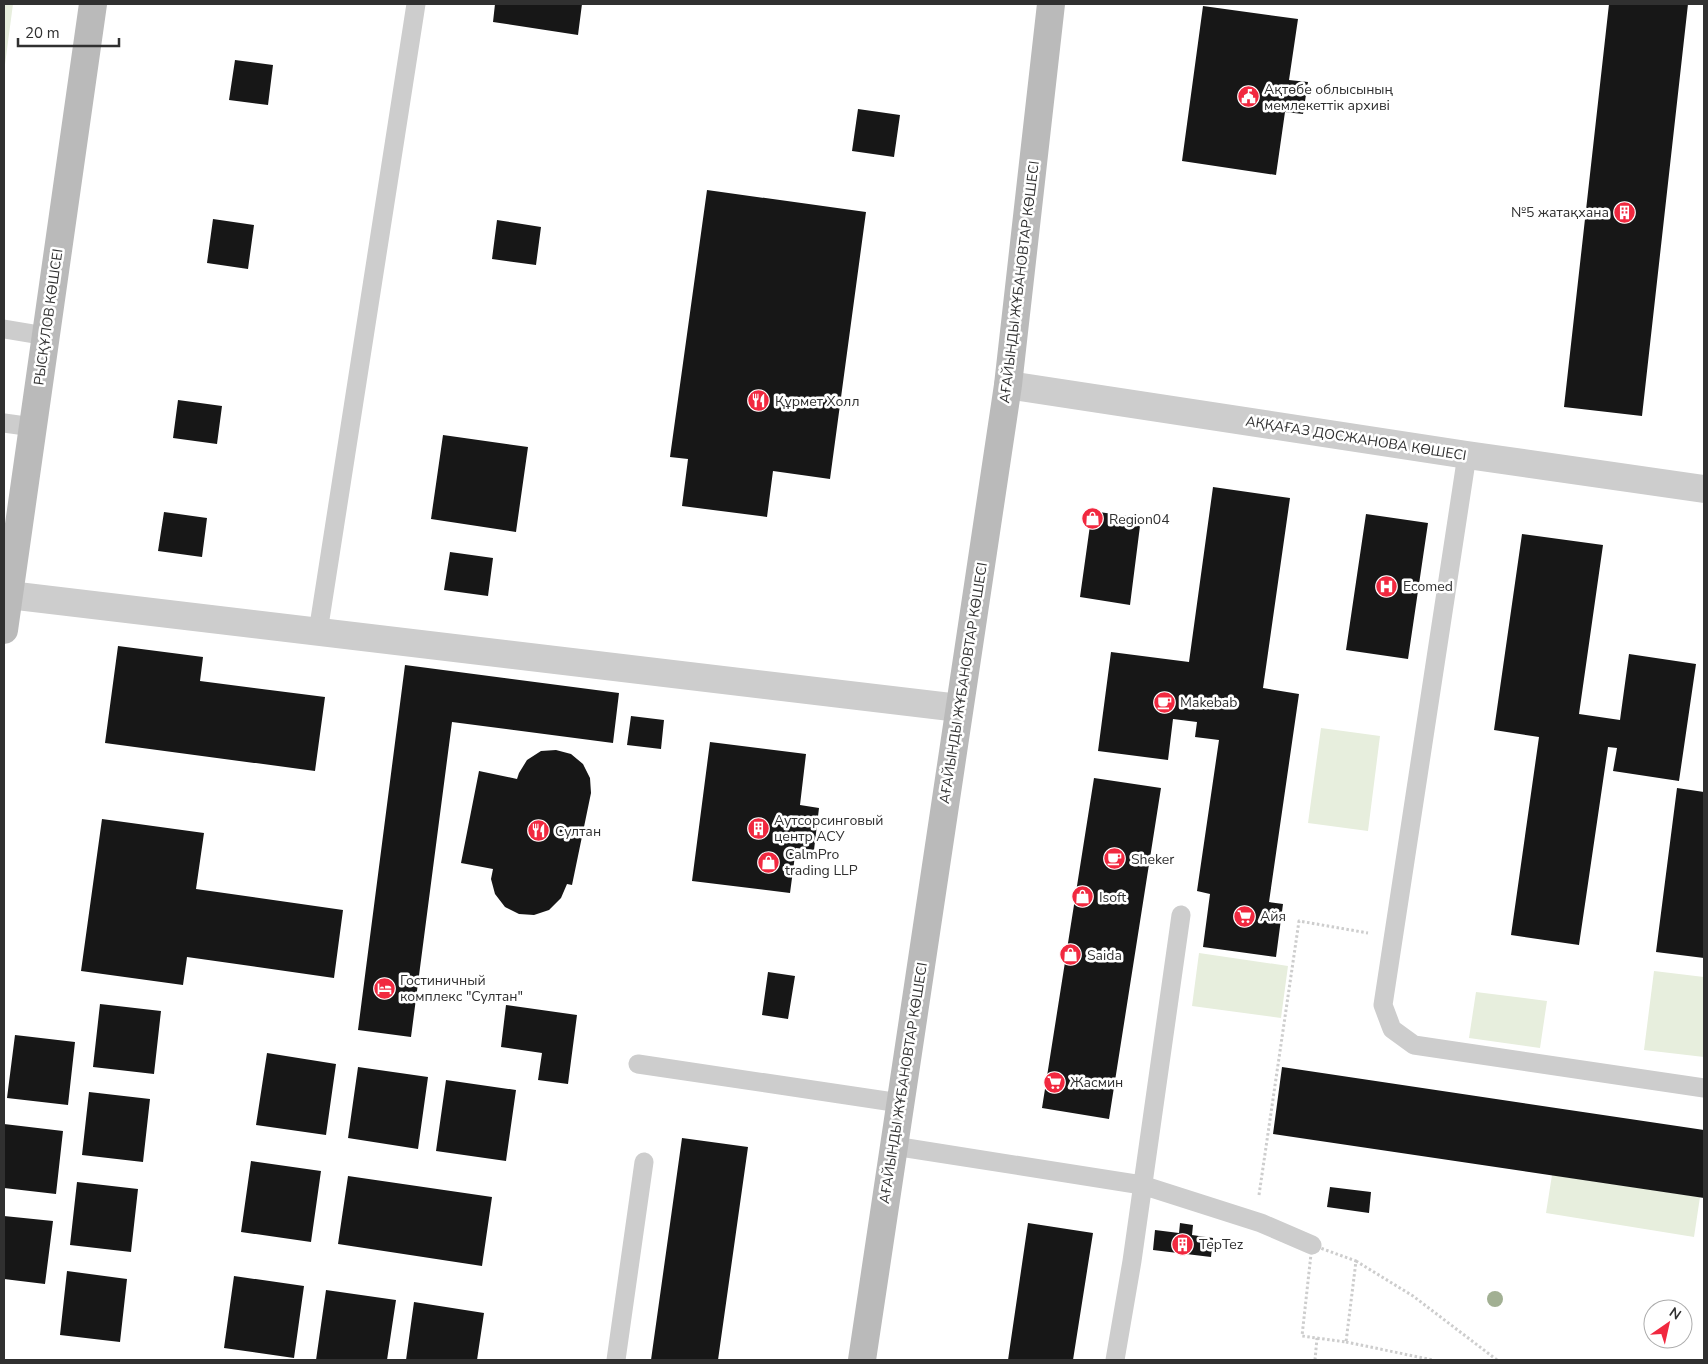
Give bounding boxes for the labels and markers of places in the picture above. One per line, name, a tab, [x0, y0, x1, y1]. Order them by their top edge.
place label: Ақтөбе облысының мемлекеттік архиві	[1264, 80, 1394, 115]
public building icon: Ақтөбе облысының мемлекеттік архиві	[1236, 85, 1260, 109]
building icon: №5 жатақхана	[1613, 200, 1637, 224]
place label: №5 жатақхана	[1511, 203, 1609, 222]
restaurant icon: Құрмет Холл	[747, 389, 771, 413]
place label: Құрмет Холл	[775, 392, 859, 411]
shop icon: Region04	[1081, 507, 1105, 531]
place label: Region04	[1109, 510, 1170, 529]
hospital icon: Ecomed	[1375, 574, 1399, 598]
place label: Ecomed	[1403, 577, 1453, 596]
cafe icon: Makebab	[1152, 690, 1176, 714]
place label: Makebab	[1180, 693, 1237, 712]
place label: Аутсорсинговый центр АСУ	[774, 811, 883, 846]
building icon: Аутсорсинговый центр АСУ	[746, 816, 770, 840]
restaurant icon: Султан	[527, 819, 551, 843]
place label: Султан	[555, 822, 601, 841]
place label: CalmPro trading LLP	[785, 845, 858, 880]
cafe icon: Sheker	[1103, 847, 1127, 871]
shop icon: CalmPro trading LLP	[757, 850, 781, 874]
place label: Sheker	[1131, 850, 1174, 869]
shop icon: Isoft	[1071, 885, 1095, 909]
place label: Isoft	[1099, 888, 1126, 907]
supermarket icon: Айя	[1232, 904, 1256, 928]
place label: Айя	[1260, 907, 1286, 926]
shop icon: Saida	[1059, 943, 1083, 967]
place label: Saida	[1087, 946, 1122, 965]
place label: Гостиничный комплекс "Султан"	[400, 971, 523, 1006]
hotel icon: Гостиничный комплекс "Султан"	[372, 976, 396, 1000]
supermarket icon: Жасмин	[1042, 1070, 1066, 1094]
place label: Жасмин	[1070, 1073, 1123, 1092]
building icon: TepTez	[1171, 1232, 1195, 1256]
place label: TepTez	[1199, 1235, 1244, 1254]

